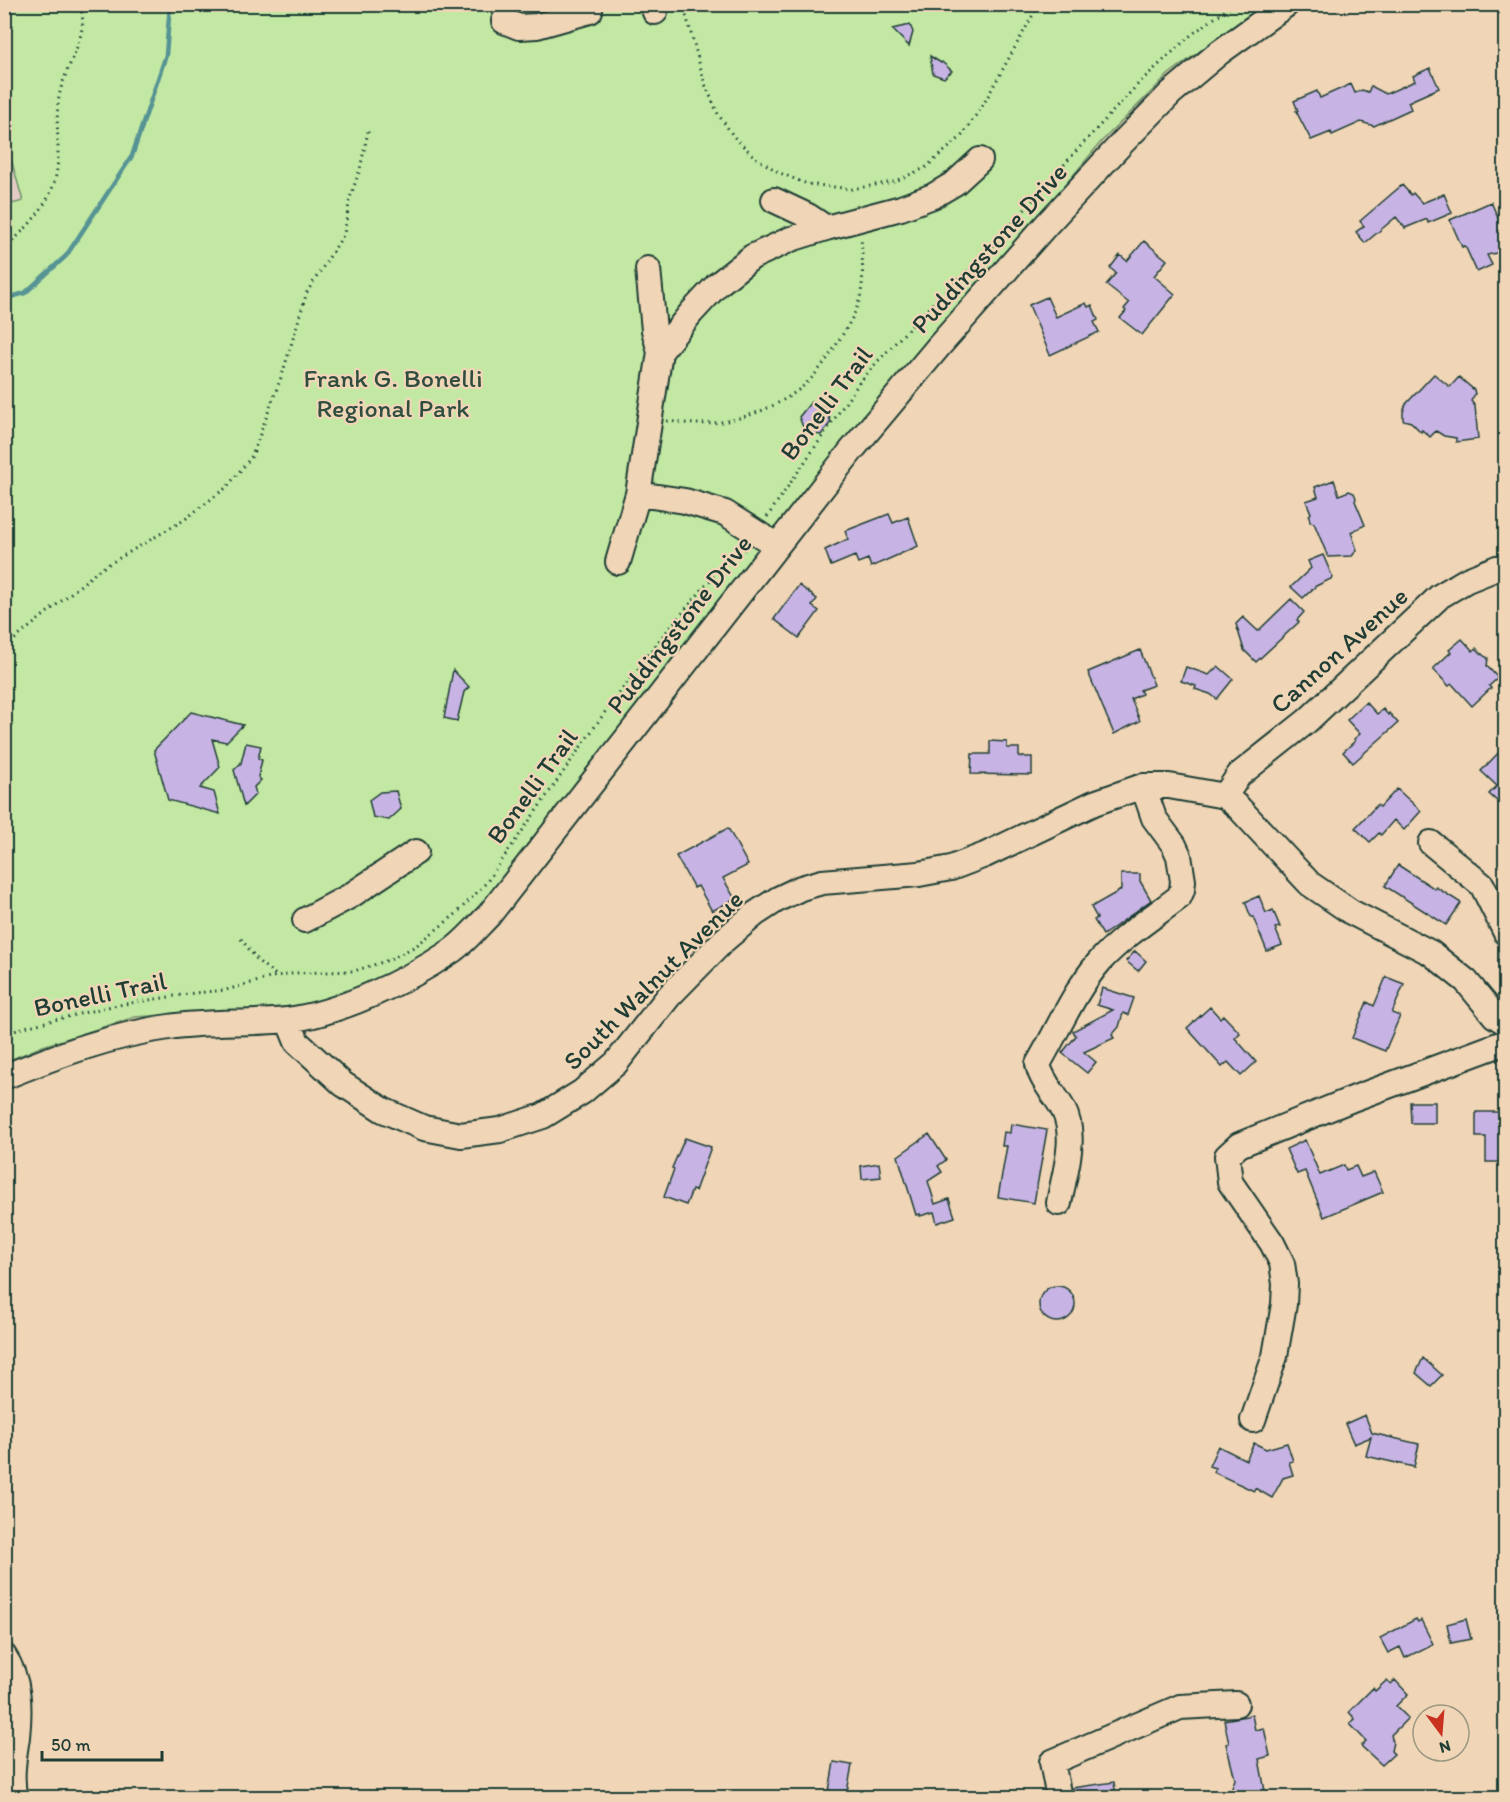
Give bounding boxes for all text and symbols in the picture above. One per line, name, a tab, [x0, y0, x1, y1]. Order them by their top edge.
street label: Puddingstone Drive	[904, 156, 1074, 340]
street label: Bonelli Trail	[773, 339, 879, 467]
park label: Frank G. Bonelli Regional Park	[303, 362, 483, 424]
street label: Puddingstone Drive	[599, 528, 759, 720]
street label: Cannon Avenue	[1264, 580, 1414, 720]
street label: Bonelli Trail	[479, 722, 585, 850]
street label: South Walnut Avenue	[556, 883, 750, 1077]
street label: Bonelli Trail	[31, 964, 169, 1024]
north arrow	[1411, 1703, 1471, 1763]
scale bar	[42, 1724, 162, 1762]
text: 50 m	[51, 1734, 91, 1756]
text: N	[1437, 1736, 1453, 1758]

